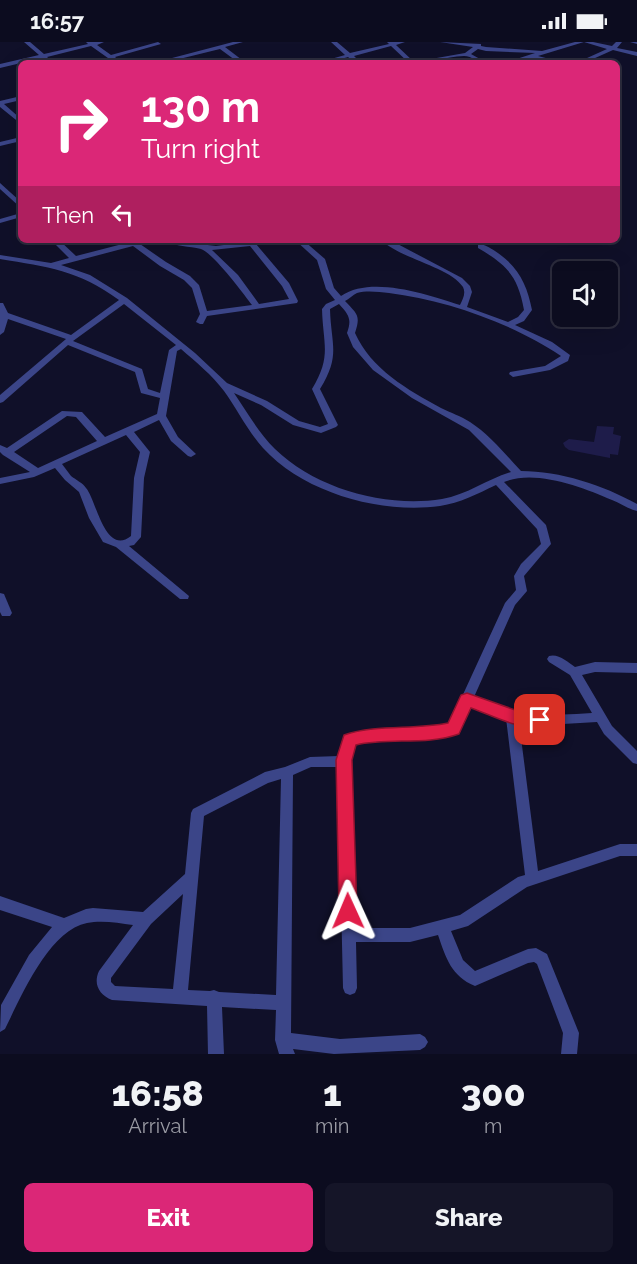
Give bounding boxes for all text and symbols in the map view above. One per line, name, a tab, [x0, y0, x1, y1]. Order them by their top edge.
text: 16:57	[30, 8, 84, 34]
text: 130 m	[141, 83, 260, 132]
icon: right	[42, 84, 120, 162]
text: Turn right	[141, 133, 260, 164]
icon: left	[106, 198, 139, 231]
text: Then	[42, 202, 94, 228]
map controls	[552, 261, 618, 327]
button: sound	[552, 261, 618, 327]
pin	[514, 694, 565, 745]
icon: arrive	[523, 703, 556, 736]
position arrow	[316, 879, 380, 943]
text: 16:58	[111, 1072, 204, 1114]
text: 1	[323, 1072, 342, 1114]
text: 300	[461, 1072, 526, 1114]
text: Arrival	[128, 1114, 187, 1138]
text: min	[315, 1114, 350, 1138]
text: m	[484, 1114, 502, 1138]
button: Exit	[24, 1183, 313, 1252]
button: Share	[325, 1183, 613, 1252]

